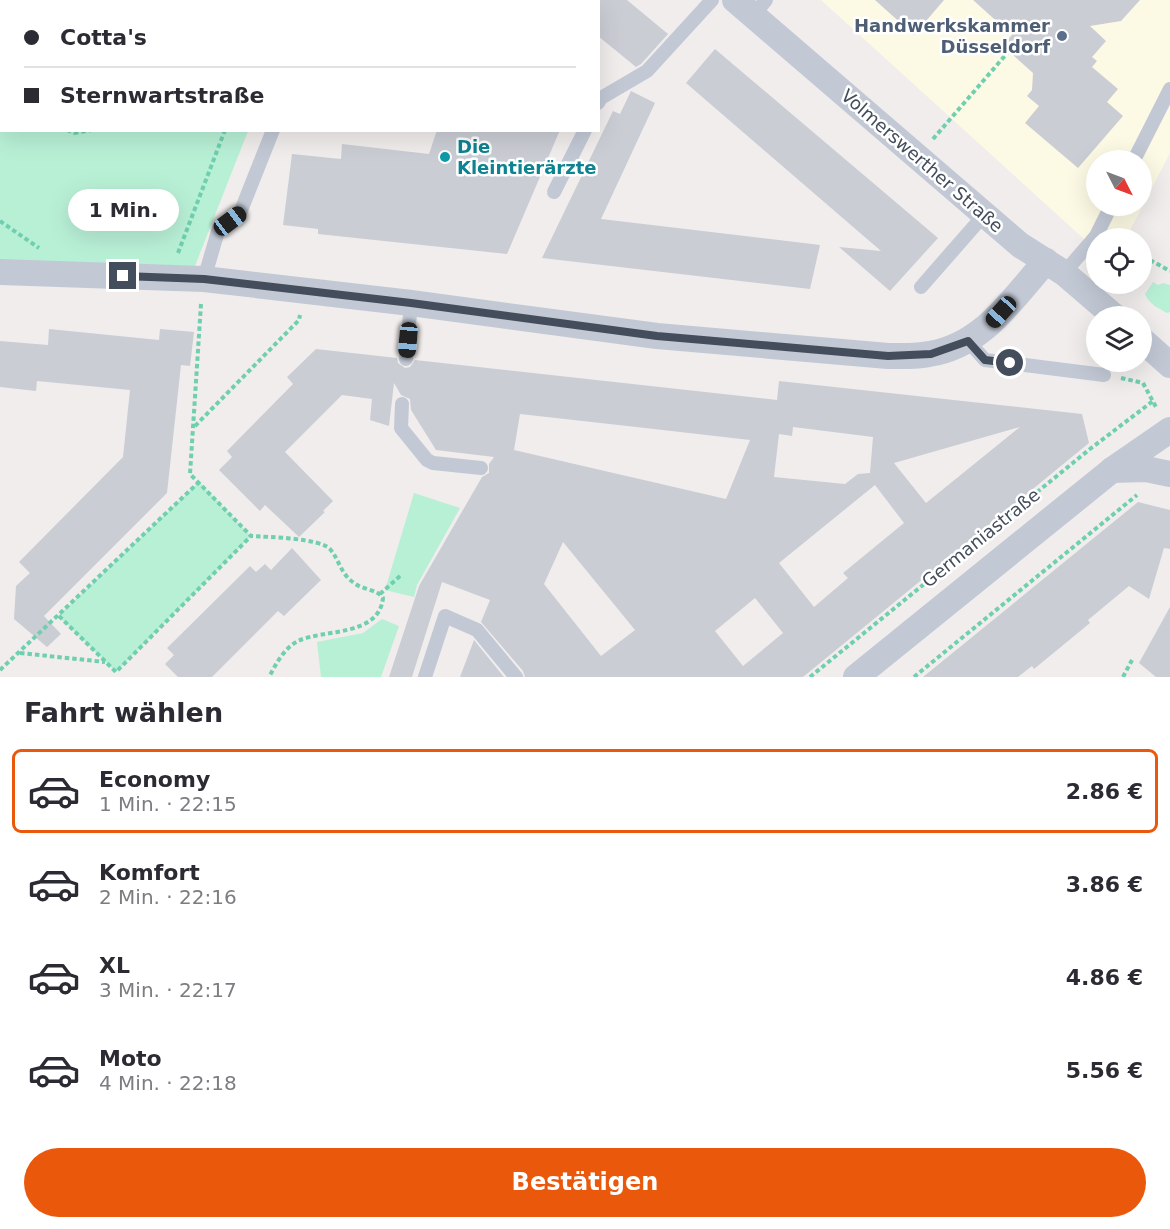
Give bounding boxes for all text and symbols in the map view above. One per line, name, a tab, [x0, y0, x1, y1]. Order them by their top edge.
place label: Handwerkskammer Düsseldorf	[854, 15, 1050, 57]
text: Cotta's	[60, 25, 147, 50]
marker: Handwerkskammer Düsseldorf	[1055, 29, 1069, 43]
text: Sternwartstraße	[60, 83, 264, 108]
street label: Volmerswerther Straße	[837, 85, 1008, 237]
place label: Die Kleintierärzte	[457, 136, 596, 178]
marker: Die Kleintierärzte	[438, 150, 452, 164]
north arrow	[1086, 150, 1152, 216]
map controls	[1086, 150, 1152, 372]
callout: 1 Min.	[68, 189, 178, 231]
text: 1 Min.	[89, 198, 158, 222]
car	[210, 203, 250, 239]
button: locate	[1086, 228, 1152, 294]
route end	[109, 262, 136, 289]
car	[982, 293, 1020, 331]
button: layers	[1086, 306, 1152, 372]
car	[397, 321, 419, 359]
route start	[996, 349, 1023, 376]
street label: Germaniastraße	[918, 484, 1044, 592]
text: Fahrt wählen	[24, 697, 223, 728]
icon: car	[27, 764, 81, 818]
text: Economy	[99, 767, 210, 792]
text: 2.86 €	[1066, 779, 1143, 804]
text: 1 Min. · 22:15	[99, 792, 237, 816]
icon: car	[27, 857, 81, 911]
text: Komfort	[99, 860, 200, 885]
text: 3.86 €	[1066, 872, 1143, 897]
text: 2 Min. · 22:16	[99, 885, 237, 909]
icon: car	[27, 950, 81, 1004]
text: XL	[99, 953, 130, 978]
text: 4.86 €	[1066, 965, 1143, 990]
text: 3 Min. · 22:17	[99, 978, 237, 1002]
icon: car	[27, 1043, 81, 1097]
text: Moto	[99, 1046, 162, 1071]
text: 5.56 €	[1066, 1058, 1143, 1083]
text: 4 Min. · 22:18	[99, 1071, 237, 1095]
button: Bestätigen	[24, 1148, 1146, 1217]

